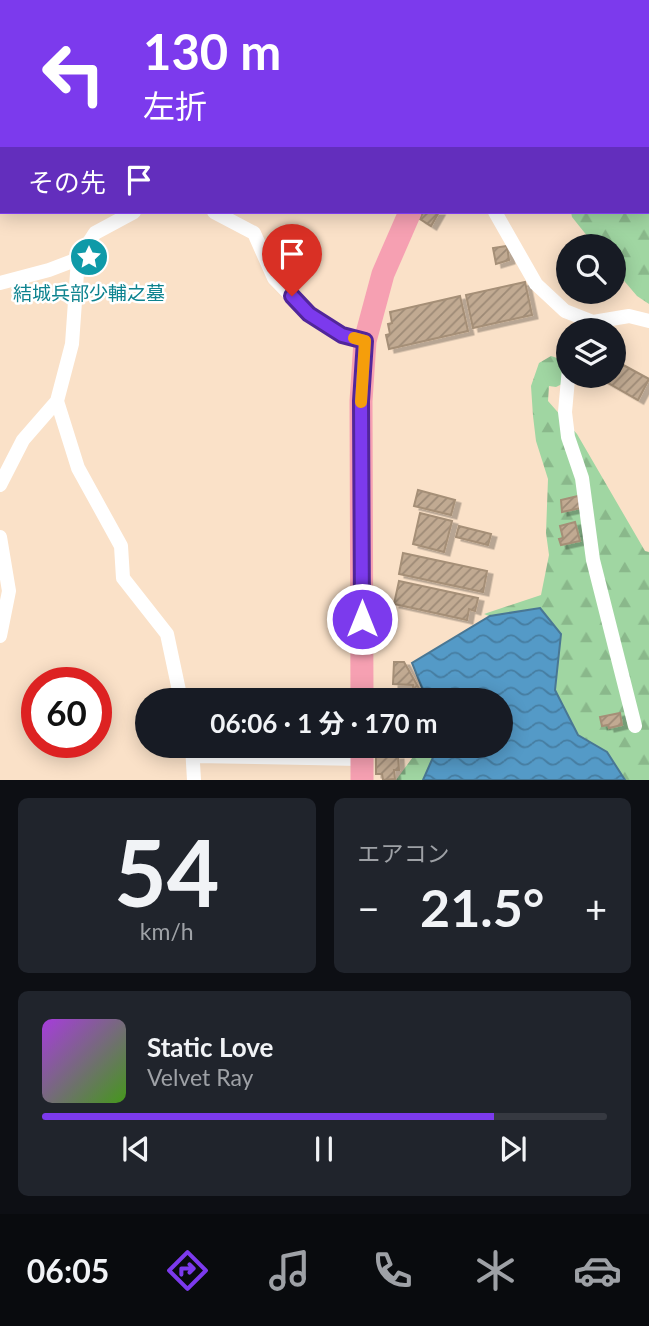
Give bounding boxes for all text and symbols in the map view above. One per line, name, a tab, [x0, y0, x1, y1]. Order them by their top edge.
text: 130 m	[143, 22, 281, 80]
icon: left	[28, 28, 119, 119]
text: 左折	[143, 86, 207, 125]
icon: arrive	[120, 161, 158, 199]
text: その先	[28, 166, 106, 198]
pin	[262, 224, 322, 296]
map controls	[556, 234, 626, 388]
button: search	[556, 234, 626, 304]
icon: arrive	[273, 235, 311, 273]
place icon: 結城兵部少輔之墓	[68, 236, 110, 278]
place label: 結城兵部少輔之墓	[13, 281, 165, 304]
button: layers	[556, 318, 626, 388]
position arrow	[325, 582, 399, 656]
speed limit sign: 60	[21, 667, 112, 758]
text: 06:06 · 1 分 · 170 m	[210, 707, 438, 739]
text: 54	[114, 817, 220, 926]
text: エアコン	[358, 839, 450, 867]
text: 21.5°	[420, 876, 544, 938]
text: −	[358, 885, 380, 931]
text: +	[585, 885, 607, 931]
text: km/h	[140, 917, 194, 945]
text: Static Love	[147, 1031, 274, 1063]
text: Velvet Ray	[147, 1063, 253, 1091]
icon: previous	[117, 1130, 155, 1168]
icon: pause	[305, 1130, 343, 1168]
icon: next	[494, 1130, 532, 1168]
icon: directions	[163, 1246, 212, 1295]
icon: music	[265, 1246, 314, 1295]
icon: phone	[368, 1246, 417, 1295]
icon: climate	[471, 1246, 520, 1295]
icon: car	[573, 1246, 622, 1295]
text: 06:05	[27, 1251, 109, 1290]

